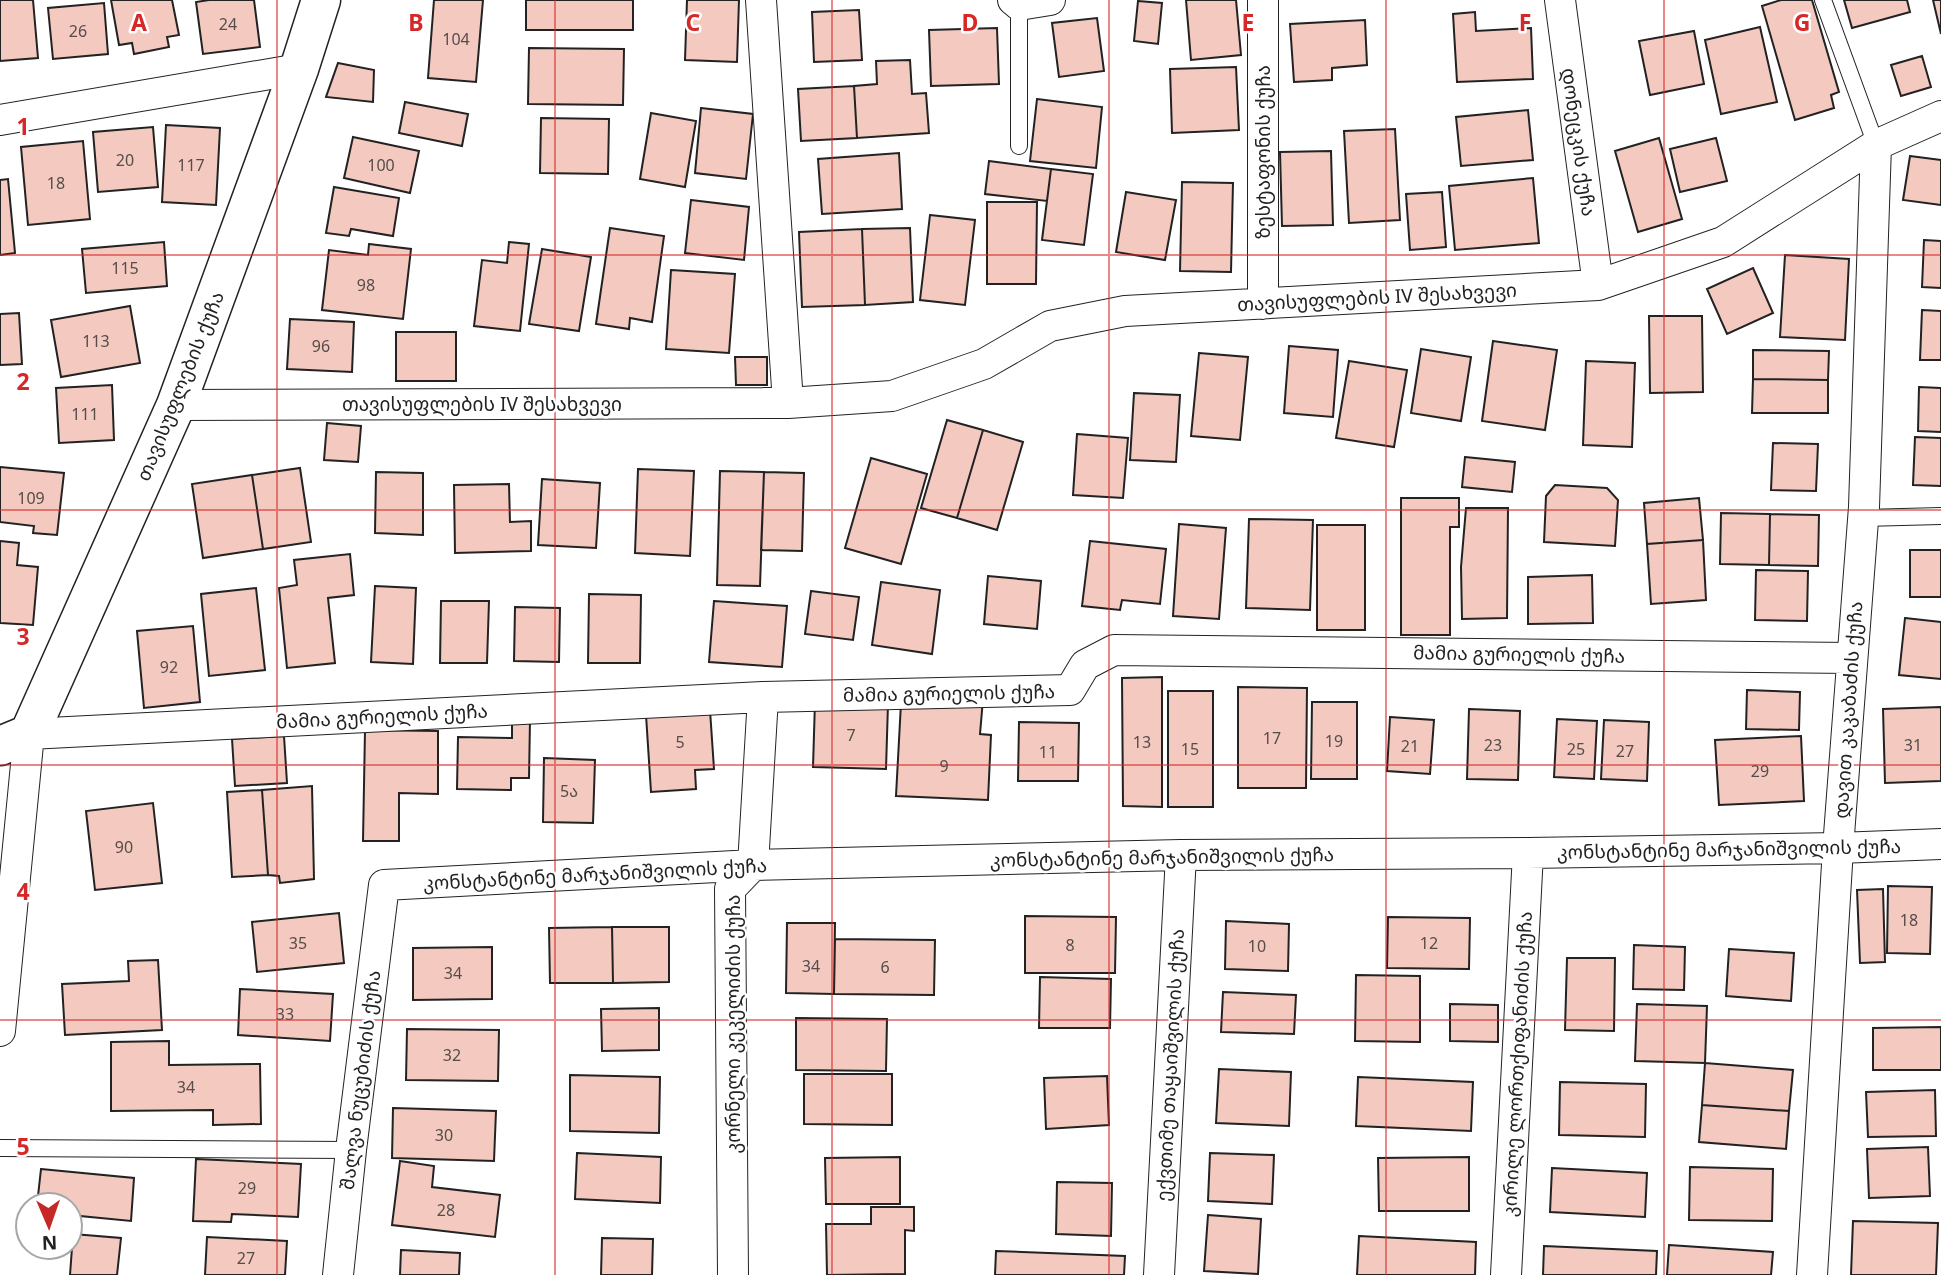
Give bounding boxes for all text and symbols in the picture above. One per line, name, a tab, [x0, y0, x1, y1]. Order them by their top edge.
text: A	[131, 6, 147, 38]
text: B	[408, 6, 424, 38]
text: C	[686, 6, 701, 38]
text: D	[962, 6, 978, 38]
text: E	[1242, 6, 1254, 38]
text: F	[1519, 6, 1531, 38]
text: G	[1794, 6, 1810, 38]
house number: 24	[219, 13, 237, 35]
house number: 26	[69, 20, 87, 42]
house number: 104	[442, 28, 470, 50]
street label: ზესტაფონის ქუჩა	[1250, 65, 1276, 239]
street label: დონეცკის ქუჩა	[1556, 66, 1602, 218]
text: 1	[16, 110, 30, 142]
house number: 20	[116, 149, 134, 171]
house number: 117	[177, 154, 205, 176]
house number: 100	[367, 154, 395, 176]
house number: 18	[47, 172, 65, 194]
house number: 115	[111, 257, 139, 279]
house number: 98	[357, 274, 375, 296]
street label: თავისუფლების IV შესახვევი	[1236, 277, 1518, 317]
street label: თავისუფლების ქუჩა	[130, 287, 230, 485]
house number: 113	[82, 330, 110, 352]
house number: 96	[312, 335, 330, 357]
text: 2	[16, 365, 30, 397]
street label: თავისუფლების IV შესახვევი	[342, 391, 622, 417]
house number: 111	[71, 403, 99, 425]
house number: 109	[17, 487, 45, 509]
street label: დავით კაკაბაძის ქუჩა	[1827, 600, 1869, 820]
text: 3	[16, 620, 30, 652]
street label: მამია გურიელის ქუჩა	[1413, 639, 1625, 669]
house number: 92	[160, 656, 178, 678]
street label: მამია გურიელის ქუჩა	[843, 678, 1055, 708]
street label: მამია გურიელის ქუჩა	[275, 697, 489, 735]
house number: 7	[846, 724, 856, 746]
house number: 17	[1263, 727, 1281, 749]
house number: 19	[1325, 730, 1343, 752]
house number: 5	[675, 731, 685, 753]
house number: 13	[1133, 731, 1151, 753]
house number: 23	[1484, 734, 1502, 756]
house number: 31	[1904, 734, 1922, 756]
house number: 21	[1401, 735, 1419, 757]
house number: 15	[1181, 738, 1199, 760]
house number: 25	[1567, 738, 1585, 760]
house number: 27	[1616, 740, 1634, 762]
house number: 11	[1039, 741, 1057, 763]
house number: 9	[939, 755, 949, 777]
house number: 29	[1751, 760, 1769, 782]
house number: 5ა	[560, 780, 578, 802]
street label: კონსტანტინე მარჯანიშვილის ქუჩა	[1557, 833, 1901, 865]
house number: 90	[115, 836, 133, 858]
street label: კონსტანტინე მარჯანიშვილის ქუჩა	[990, 841, 1334, 873]
street label: კონსტანტინე მარჯანიშვილის ქუჩა	[422, 852, 768, 896]
text: 4	[16, 875, 30, 907]
street label: კორნელი კეკელიძის ქუჩა	[720, 895, 746, 1153]
house number: 18	[1900, 909, 1918, 931]
street label: კირილე ლორთქიფანიძის ქუჩა	[1496, 910, 1538, 1218]
street label: ექვთიმე თაყაიშვილის ქუჩა	[1150, 928, 1190, 1202]
house number: 35	[289, 932, 307, 954]
house number: 12	[1420, 932, 1438, 954]
house number: 8	[1065, 934, 1075, 956]
house number: 10	[1248, 935, 1266, 957]
house number: 34	[802, 955, 820, 977]
house number: 6	[880, 956, 890, 978]
house number: 34	[444, 962, 462, 984]
street label: შალვა ნუცუბიძის ქუჩა	[334, 969, 386, 1191]
house number: 33	[276, 1003, 294, 1025]
house number: 32	[443, 1044, 461, 1066]
house number: 34	[177, 1076, 195, 1098]
house number: 30	[435, 1124, 453, 1146]
text: 5	[16, 1130, 30, 1162]
house number: 29	[238, 1177, 256, 1199]
north arrow	[14, 1191, 84, 1261]
house number: 28	[437, 1199, 455, 1221]
text: N	[41, 1230, 58, 1256]
house number: 27	[237, 1247, 255, 1269]

